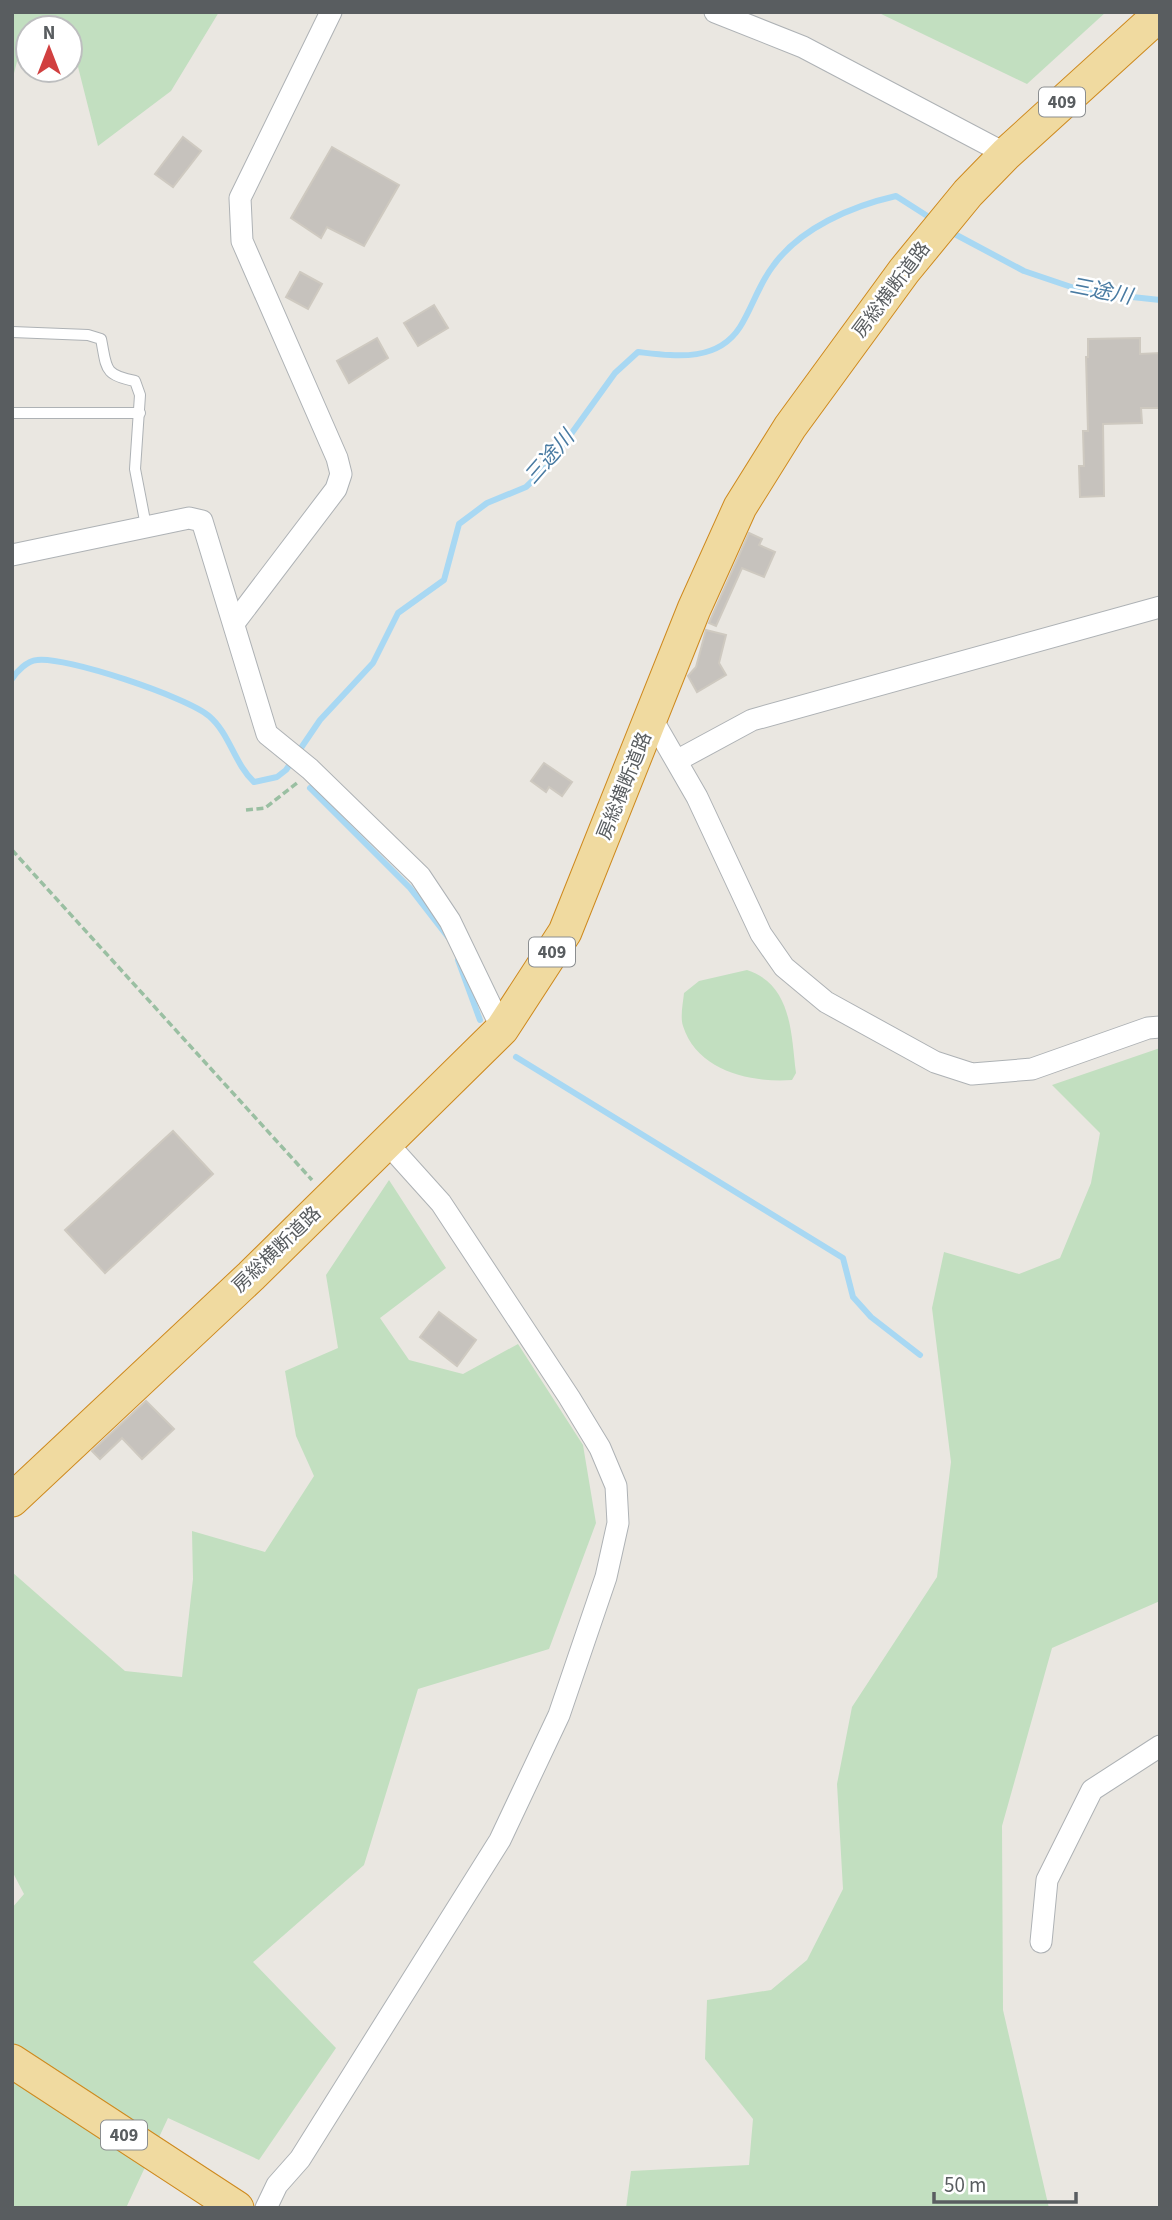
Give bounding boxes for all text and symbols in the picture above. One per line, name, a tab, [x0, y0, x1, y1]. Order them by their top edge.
north arrow	[14, 14, 84, 84]
text: N	[43, 20, 55, 47]
road number: 409	[1039, 88, 1085, 116]
street label: 房総横断道路	[847, 236, 937, 344]
water label: 三途川	[1067, 270, 1137, 312]
water label: 三途川	[517, 422, 582, 491]
street label: 房総横断道路	[591, 728, 659, 844]
road number: 409	[529, 937, 575, 967]
street label: 房総横断道路	[227, 1201, 327, 1299]
road number: 409	[101, 2120, 147, 2150]
scale bar	[934, 2160, 1076, 2204]
text: 50 m	[944, 2170, 986, 2200]

